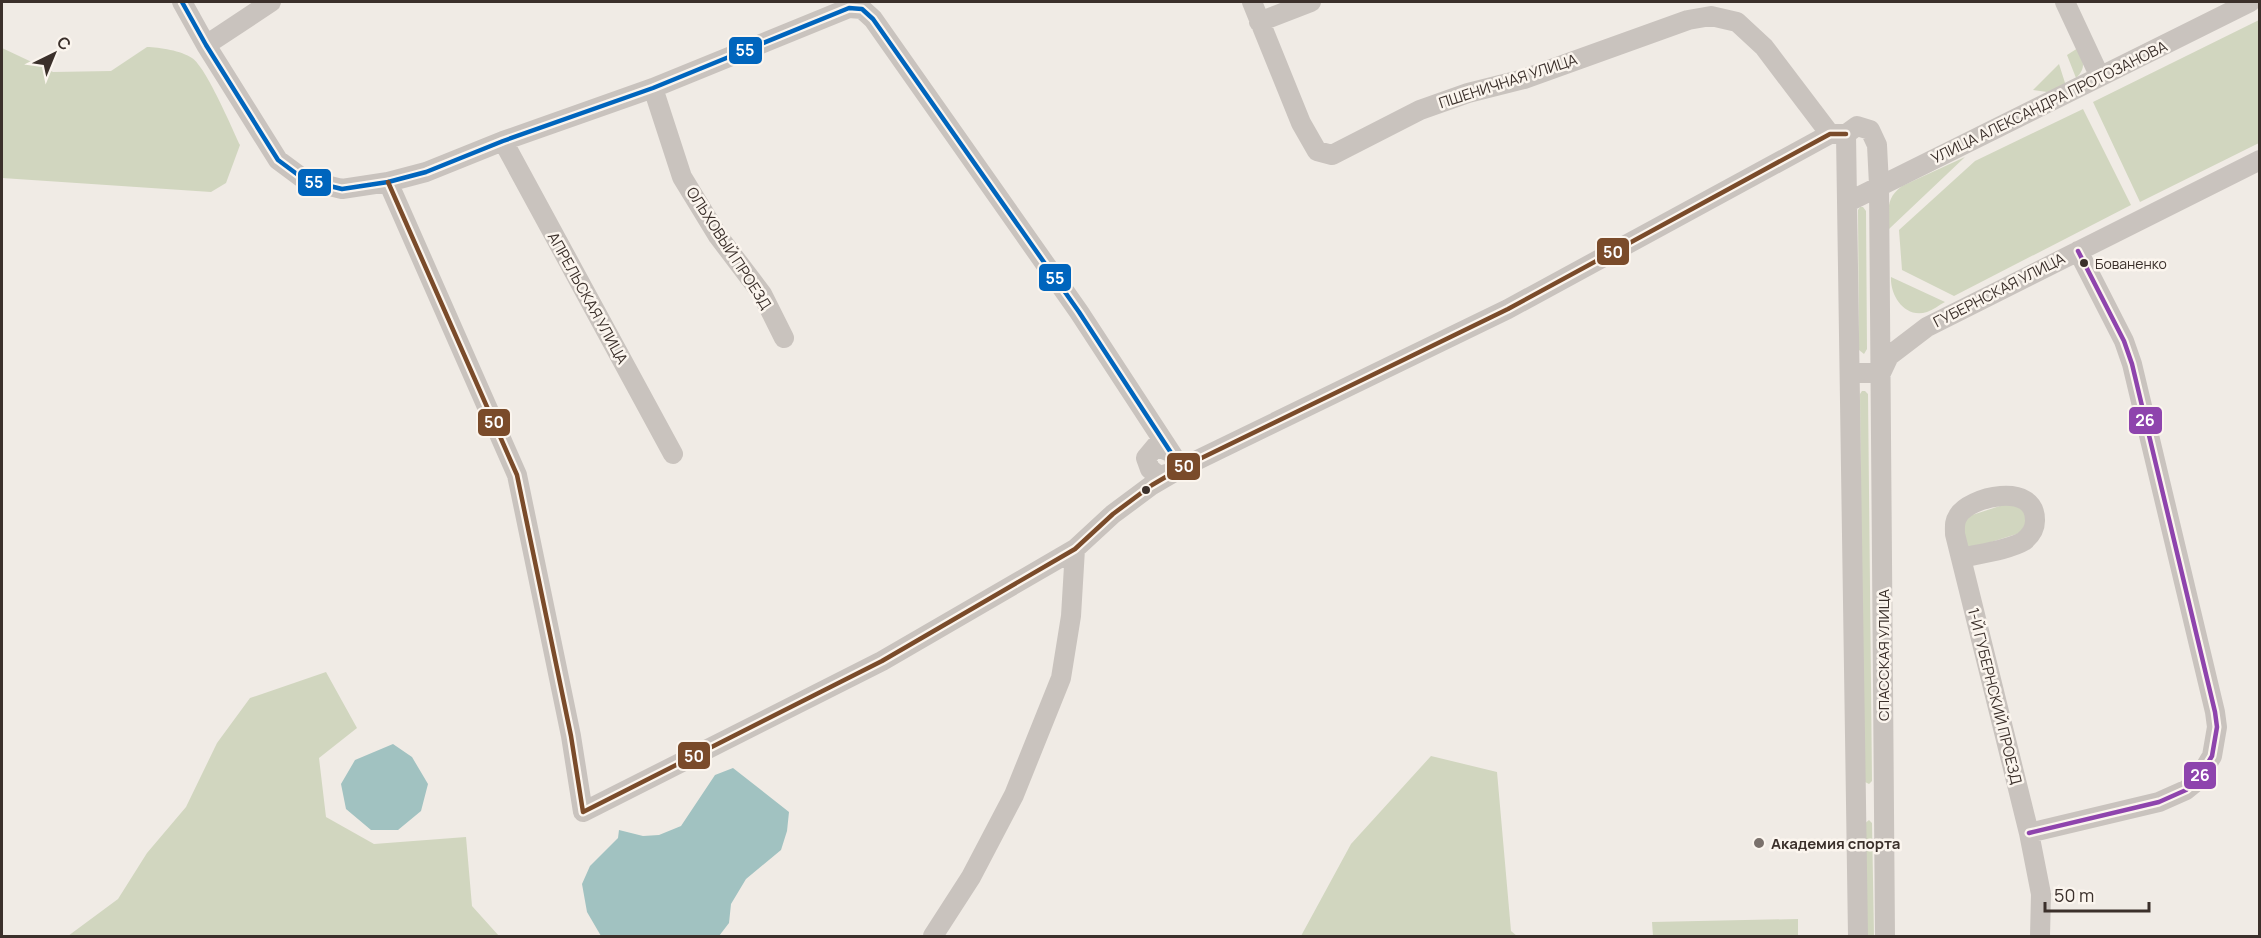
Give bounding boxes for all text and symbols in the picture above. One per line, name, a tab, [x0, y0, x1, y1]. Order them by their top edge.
north arrow	[24, 24, 84, 84]
text: С	[52, 31, 76, 55]
street label: УЛИЦА АЛЕКСАНДРА ПРОТОЗАНОВА	[1927, 35, 2171, 169]
line badge: 55	[728, 36, 763, 65]
text: 55	[736, 39, 754, 61]
street label: ПШЕНИЧНАЯ УЛИЦА	[1436, 49, 1580, 113]
line badge: 55	[297, 168, 332, 197]
text: 55	[305, 171, 323, 193]
street label: ОЛЬХОВЫЙ ПРОЕЗД	[682, 183, 776, 313]
street label: АПРЕЛЬСКАЯ УЛИЦА	[543, 228, 633, 368]
line badge: 50	[1596, 237, 1630, 266]
text: 50	[1603, 241, 1623, 263]
street label: ГУБЕРНСКАЯ УЛИЦА	[1930, 247, 2069, 332]
place label: Бованенко	[2095, 254, 2167, 273]
marker: Бованенко	[2078, 257, 2090, 269]
line badge: 55	[1038, 263, 1072, 292]
text: 55	[1046, 267, 1064, 289]
line badge: 26	[2128, 406, 2163, 435]
line badge: 50	[477, 408, 511, 437]
text: 26	[2135, 409, 2155, 431]
text: 50	[484, 411, 504, 433]
line badge: 50	[1166, 452, 1201, 481]
text: 50	[1174, 455, 1194, 477]
unlabelled marker	[1140, 484, 1152, 496]
street label: СПАССКАЯ УЛИЦА	[1873, 589, 1894, 721]
street label: 1-Й ГУБЕРНСКИЙ ПРОЕЗД	[1963, 606, 2027, 786]
line badge: 50	[677, 741, 711, 770]
text: 50	[684, 745, 704, 767]
line badge: 26	[2183, 761, 2217, 790]
text: 26	[2190, 764, 2210, 786]
place label: Академия спорта	[1771, 833, 1901, 854]
marker: Академия спорта	[1752, 836, 1766, 850]
scale bar	[2045, 875, 2148, 913]
text: 50 m	[2054, 883, 2094, 907]

